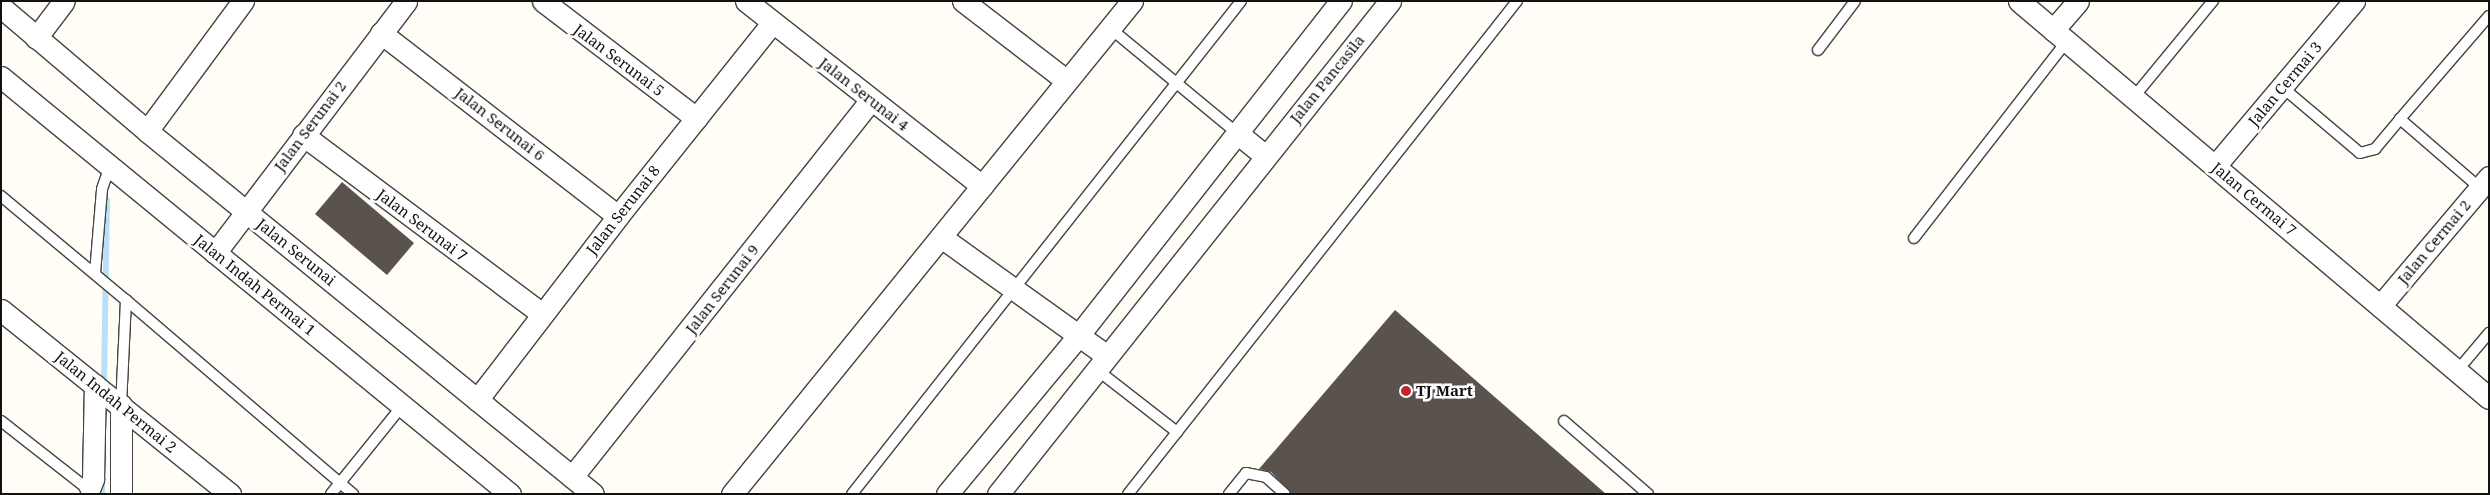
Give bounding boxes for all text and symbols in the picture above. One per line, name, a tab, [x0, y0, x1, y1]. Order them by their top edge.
street label: Jalan Serunai 5	[570, 20, 668, 100]
street label: Jalan Pancasila	[1286, 31, 1368, 127]
street label: Jalan Cermai 3	[2245, 38, 2325, 130]
street label: Jalan Serunai 4	[816, 54, 912, 134]
street label: Jalan Serunai 2	[270, 77, 350, 175]
street label: Jalan Serunai 6	[452, 84, 548, 164]
street label: Jalan Cermai 7	[2208, 159, 2300, 239]
street label: Jalan Serunai 8	[583, 162, 663, 258]
street label: Jalan Serunai 7	[373, 185, 471, 265]
street label: Jalan Cermai 2	[2394, 196, 2474, 288]
street label: Jalan Serunai	[253, 215, 339, 289]
street label: Jalan Indah Permai 1	[191, 231, 319, 339]
street label: Jalan Serunai 9	[682, 241, 762, 337]
street label: Jalan Indah Permai 2	[52, 348, 180, 456]
place label: TJ Mart	[1416, 382, 1473, 400]
marker: TJ Mart	[1400, 385, 1412, 397]

